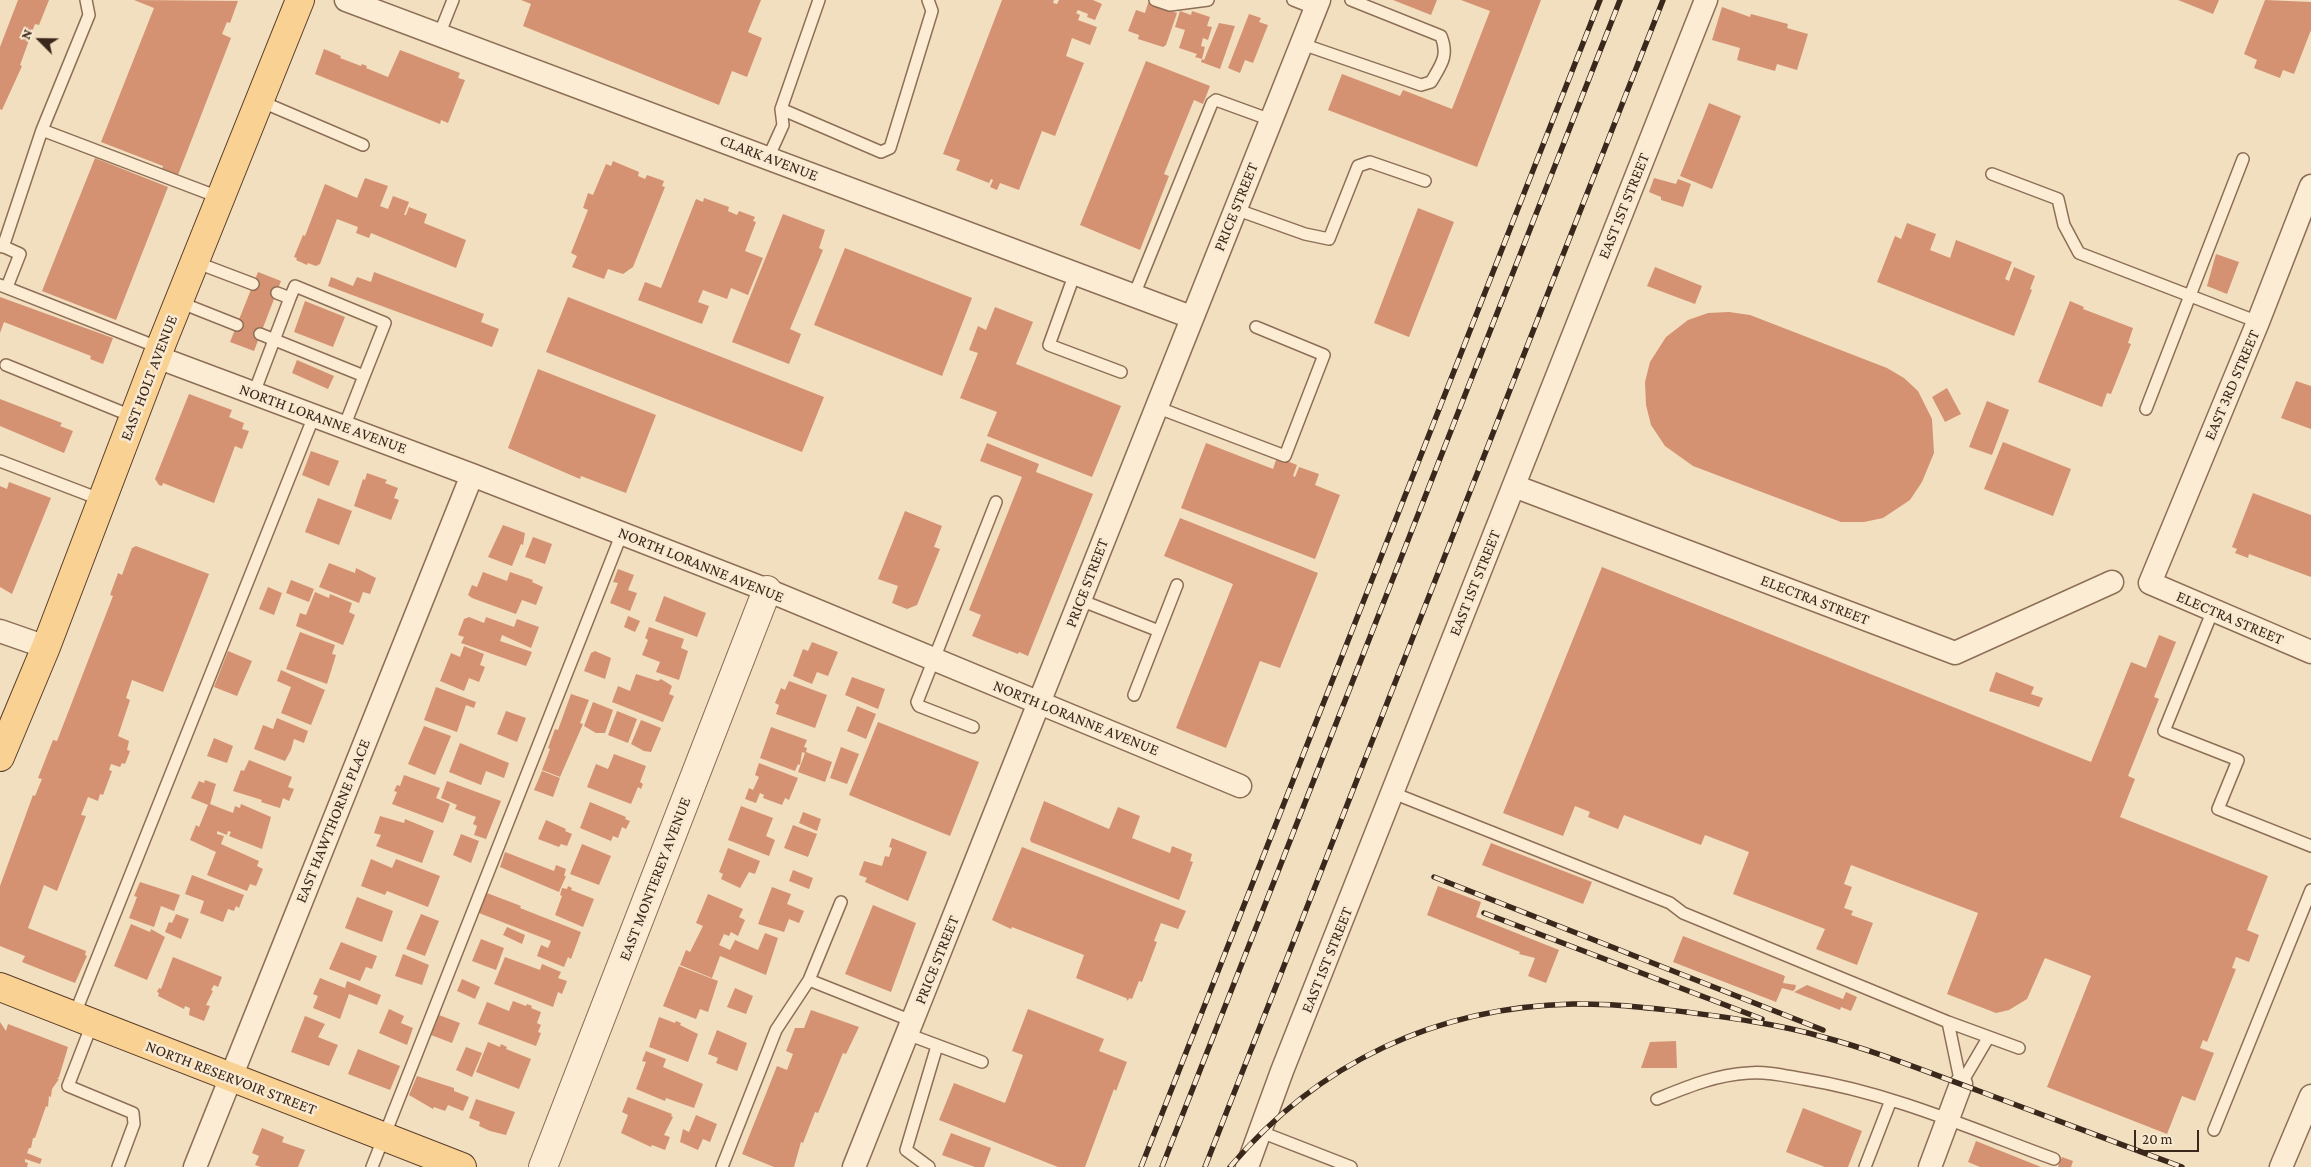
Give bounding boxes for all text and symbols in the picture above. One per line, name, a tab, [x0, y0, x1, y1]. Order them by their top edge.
north arrow	[15, 15, 65, 65]
text: N	[17, 27, 35, 42]
street label: CLARK AVENUE	[717, 130, 821, 186]
street label: EAST 1ST STREET	[1594, 150, 1654, 262]
street label: PRICE STREET	[1210, 160, 1262, 254]
street label: EAST HOLT AVENUE	[116, 313, 182, 443]
street label: EAST 3RD STREET	[2200, 327, 2264, 443]
street label: NORTH LORANNE AVENUE	[237, 380, 409, 458]
street label: NORTH LORANNE AVENUE	[615, 523, 787, 607]
street label: EAST 1ST STREET	[1445, 527, 1505, 639]
street label: PRICE STREET	[1061, 536, 1113, 630]
street label: ELECTRA STREET	[1758, 570, 1872, 630]
street label: ELECTRA STREET	[2173, 587, 2287, 649]
street label: NORTH LORANNE AVENUE	[990, 676, 1162, 760]
street label: EAST HAWTHORNE PLACE	[291, 736, 375, 906]
street label: EAST MONTEREY AVENUE	[615, 794, 695, 964]
street label: EAST 1ST STREET	[1297, 904, 1357, 1016]
street label: PRICE STREET	[911, 913, 963, 1007]
street label: NORTH RESERVOIR STREET	[143, 1037, 319, 1119]
scale bar	[2136, 1120, 2201, 1152]
text: 20 m	[2142, 1131, 2173, 1147]

